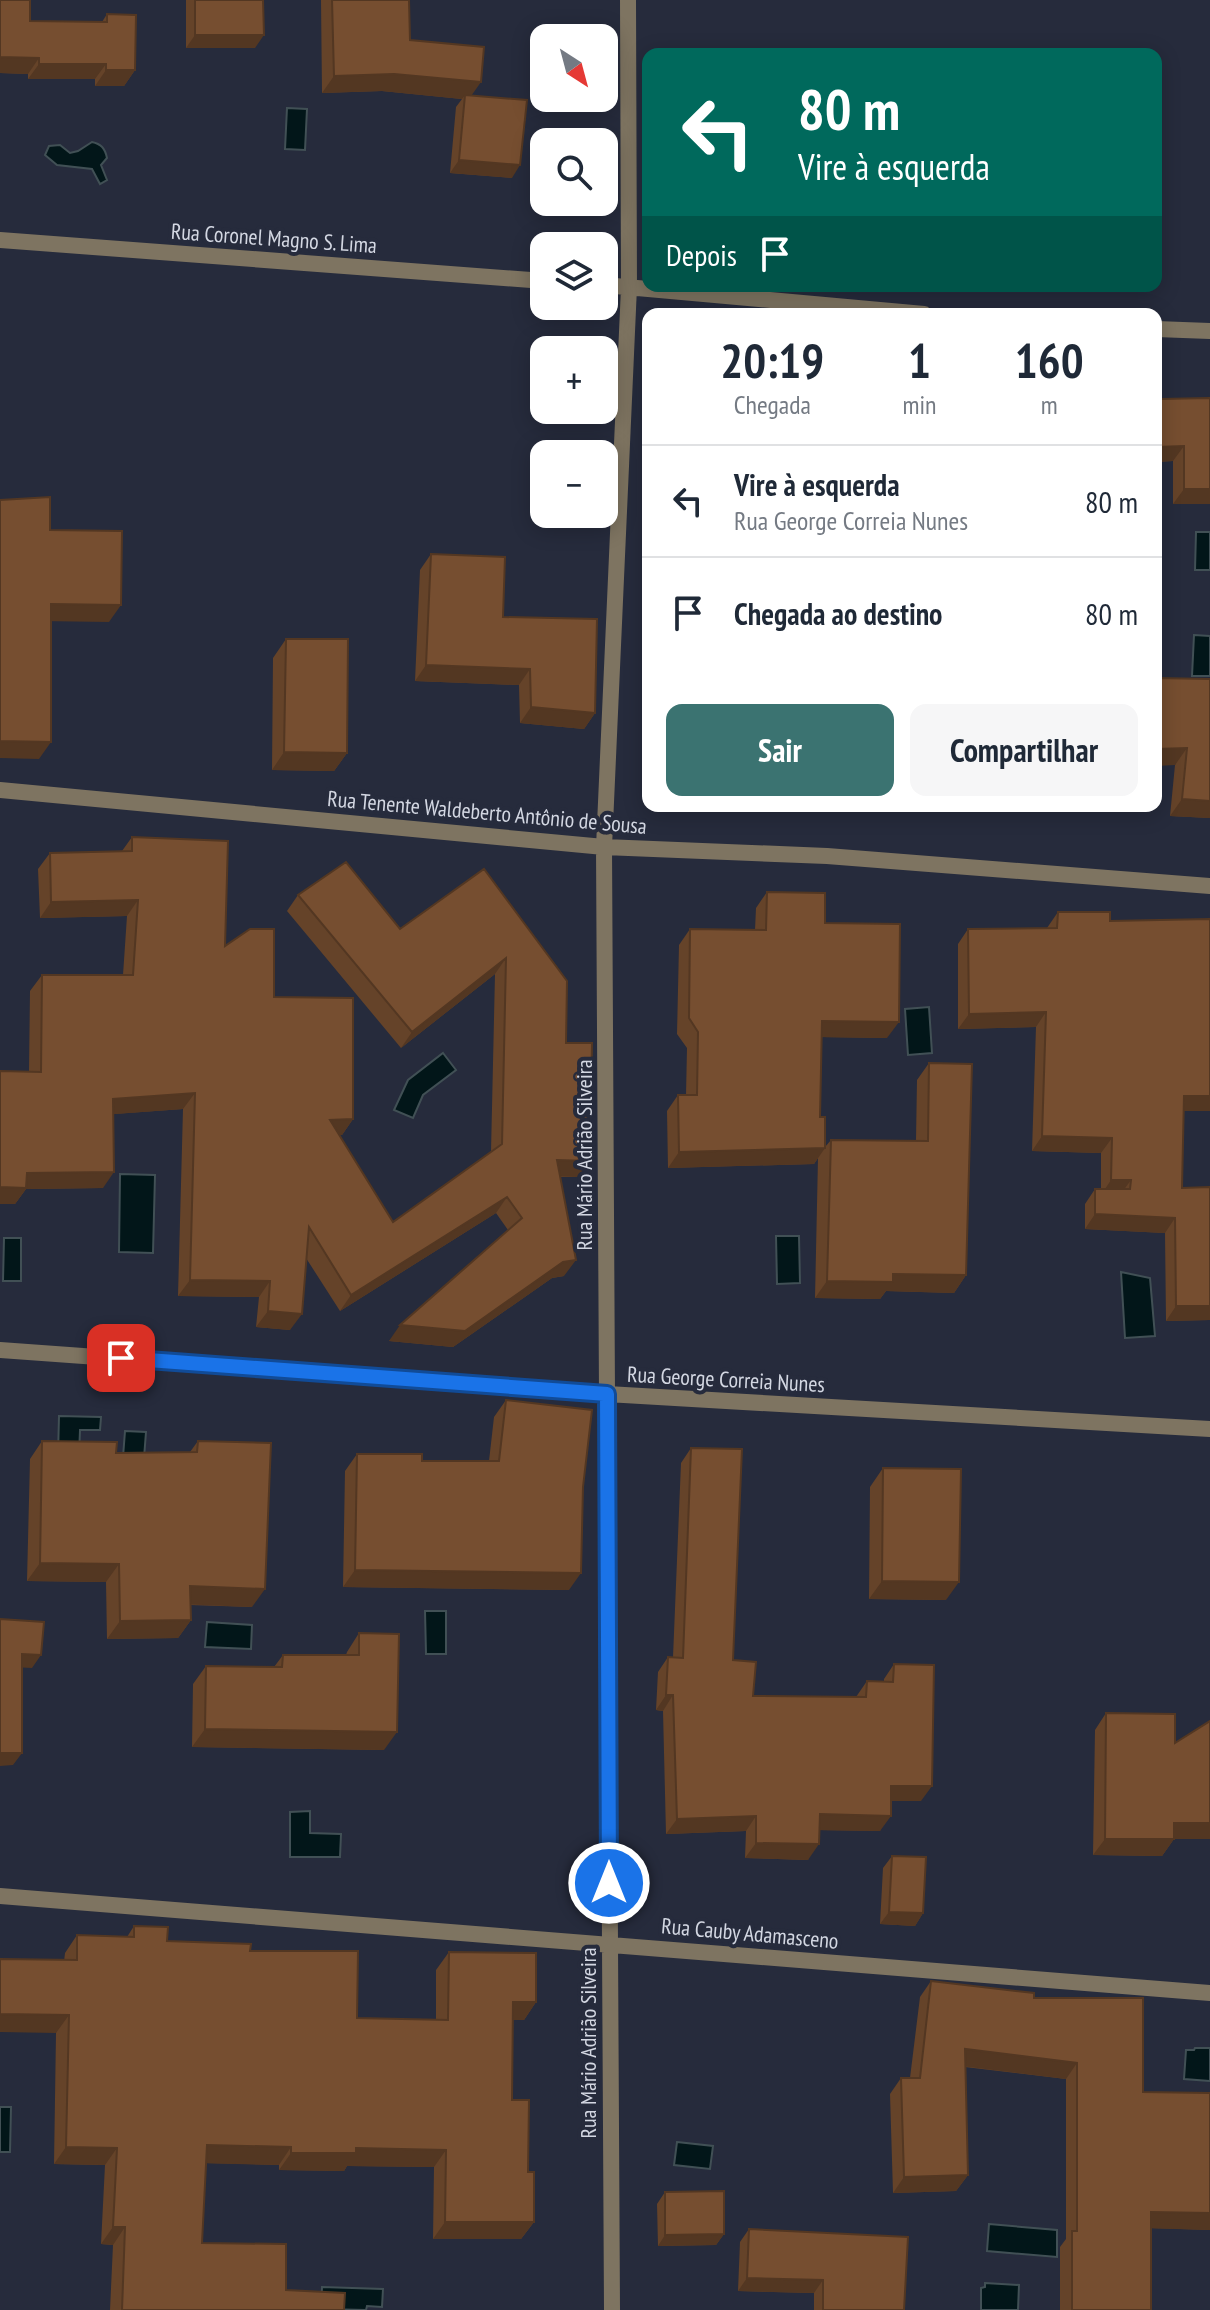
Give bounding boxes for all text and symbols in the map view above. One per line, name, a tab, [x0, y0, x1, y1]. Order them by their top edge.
north arrow	[530, 24, 618, 112]
map controls	[530, 24, 618, 528]
text: 80 m	[798, 73, 900, 145]
icon: left	[666, 80, 770, 184]
button: search	[530, 128, 618, 216]
text: Vire à esquerda	[798, 143, 990, 190]
street label: Rua Coronel Magno S. Lima	[170, 217, 378, 259]
button: layers	[530, 232, 618, 320]
icon: arrive	[753, 232, 797, 276]
text: Depois	[666, 235, 737, 274]
text: 20:19	[720, 329, 824, 391]
text: 1	[908, 329, 931, 391]
text: 160	[1015, 329, 1084, 391]
button: +	[530, 336, 618, 424]
text: Chegada	[734, 388, 811, 421]
text: min	[902, 388, 936, 421]
text: m	[1041, 388, 1058, 421]
button: −	[530, 440, 618, 528]
text: Vire à esquerda	[734, 465, 900, 504]
icon: left	[666, 479, 710, 523]
text: 80 m	[1085, 482, 1138, 521]
text: Rua George Correia Nunes	[734, 504, 968, 537]
icon: arrive	[666, 591, 710, 635]
text: Chegada ao destino	[734, 594, 942, 633]
text: 80 m	[1085, 594, 1138, 633]
button: Sair	[666, 704, 894, 796]
button: Compartilhar	[910, 704, 1138, 796]
street label: Rua Tenente Waldeberto Antônio de Sousa	[326, 784, 648, 840]
street label: Rua Mário Adrião Silveira	[570, 1059, 598, 1251]
pin	[87, 1324, 155, 1392]
icon: arrive	[99, 1336, 143, 1380]
street label: Rua George Correia Nunes	[626, 1360, 826, 1398]
position arrow	[567, 1841, 651, 1925]
street label: Rua Cauby Adamasceno	[660, 1911, 840, 1955]
street label: Rua Mário Adrião Silveira	[574, 1947, 602, 2139]

